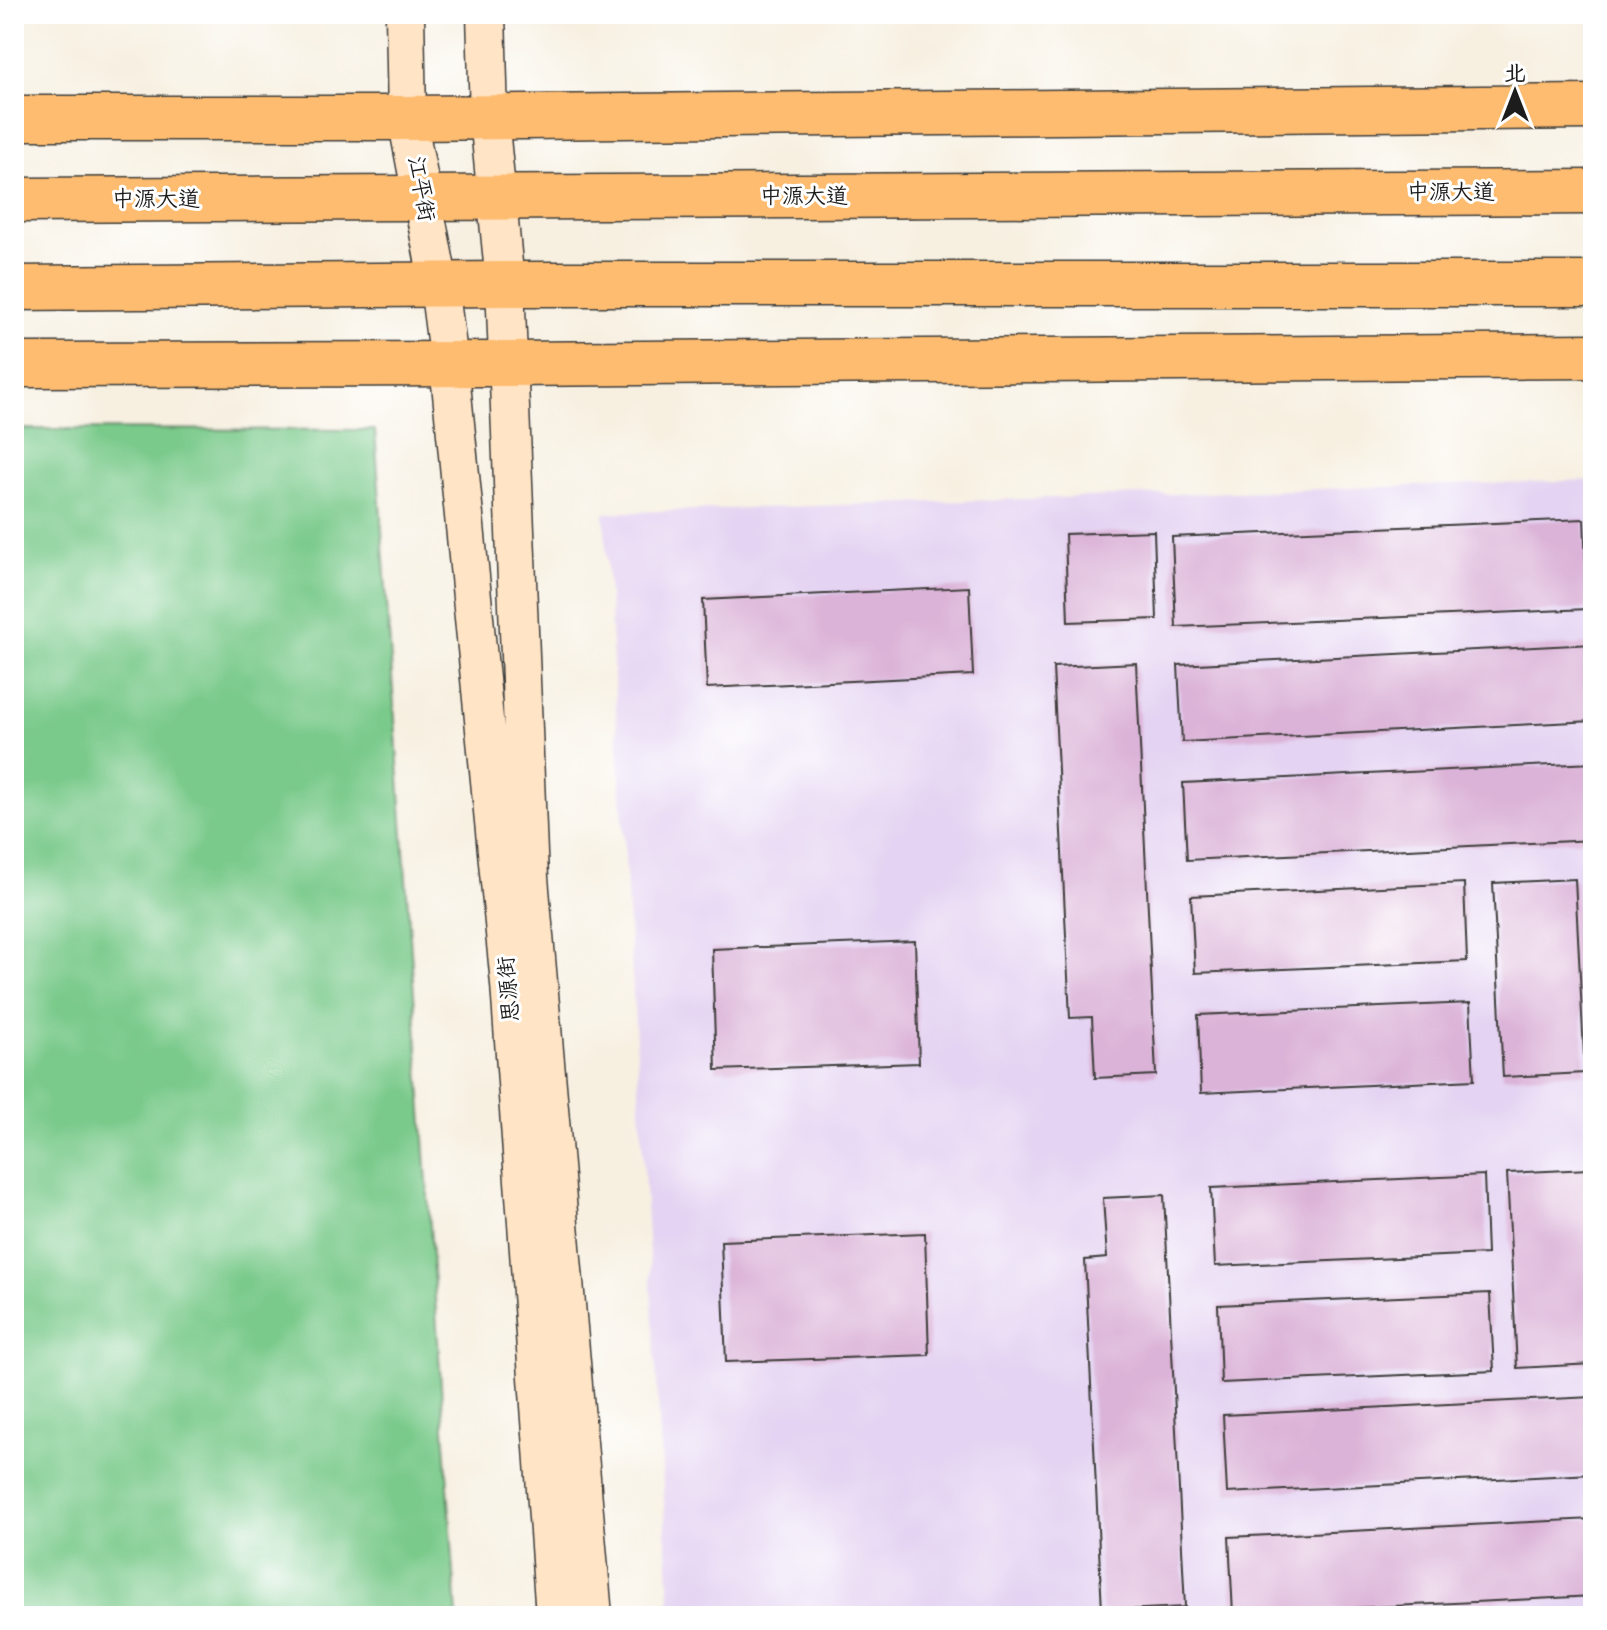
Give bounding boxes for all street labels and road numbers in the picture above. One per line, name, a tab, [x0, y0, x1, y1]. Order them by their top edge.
street label: 江平街	[397, 153, 443, 225]
street label: 中源大道	[1407, 176, 1495, 211]
street label: 中源大道	[760, 180, 848, 215]
street label: 中源大道	[112, 183, 200, 218]
street label: 思源街	[490, 955, 530, 1023]

